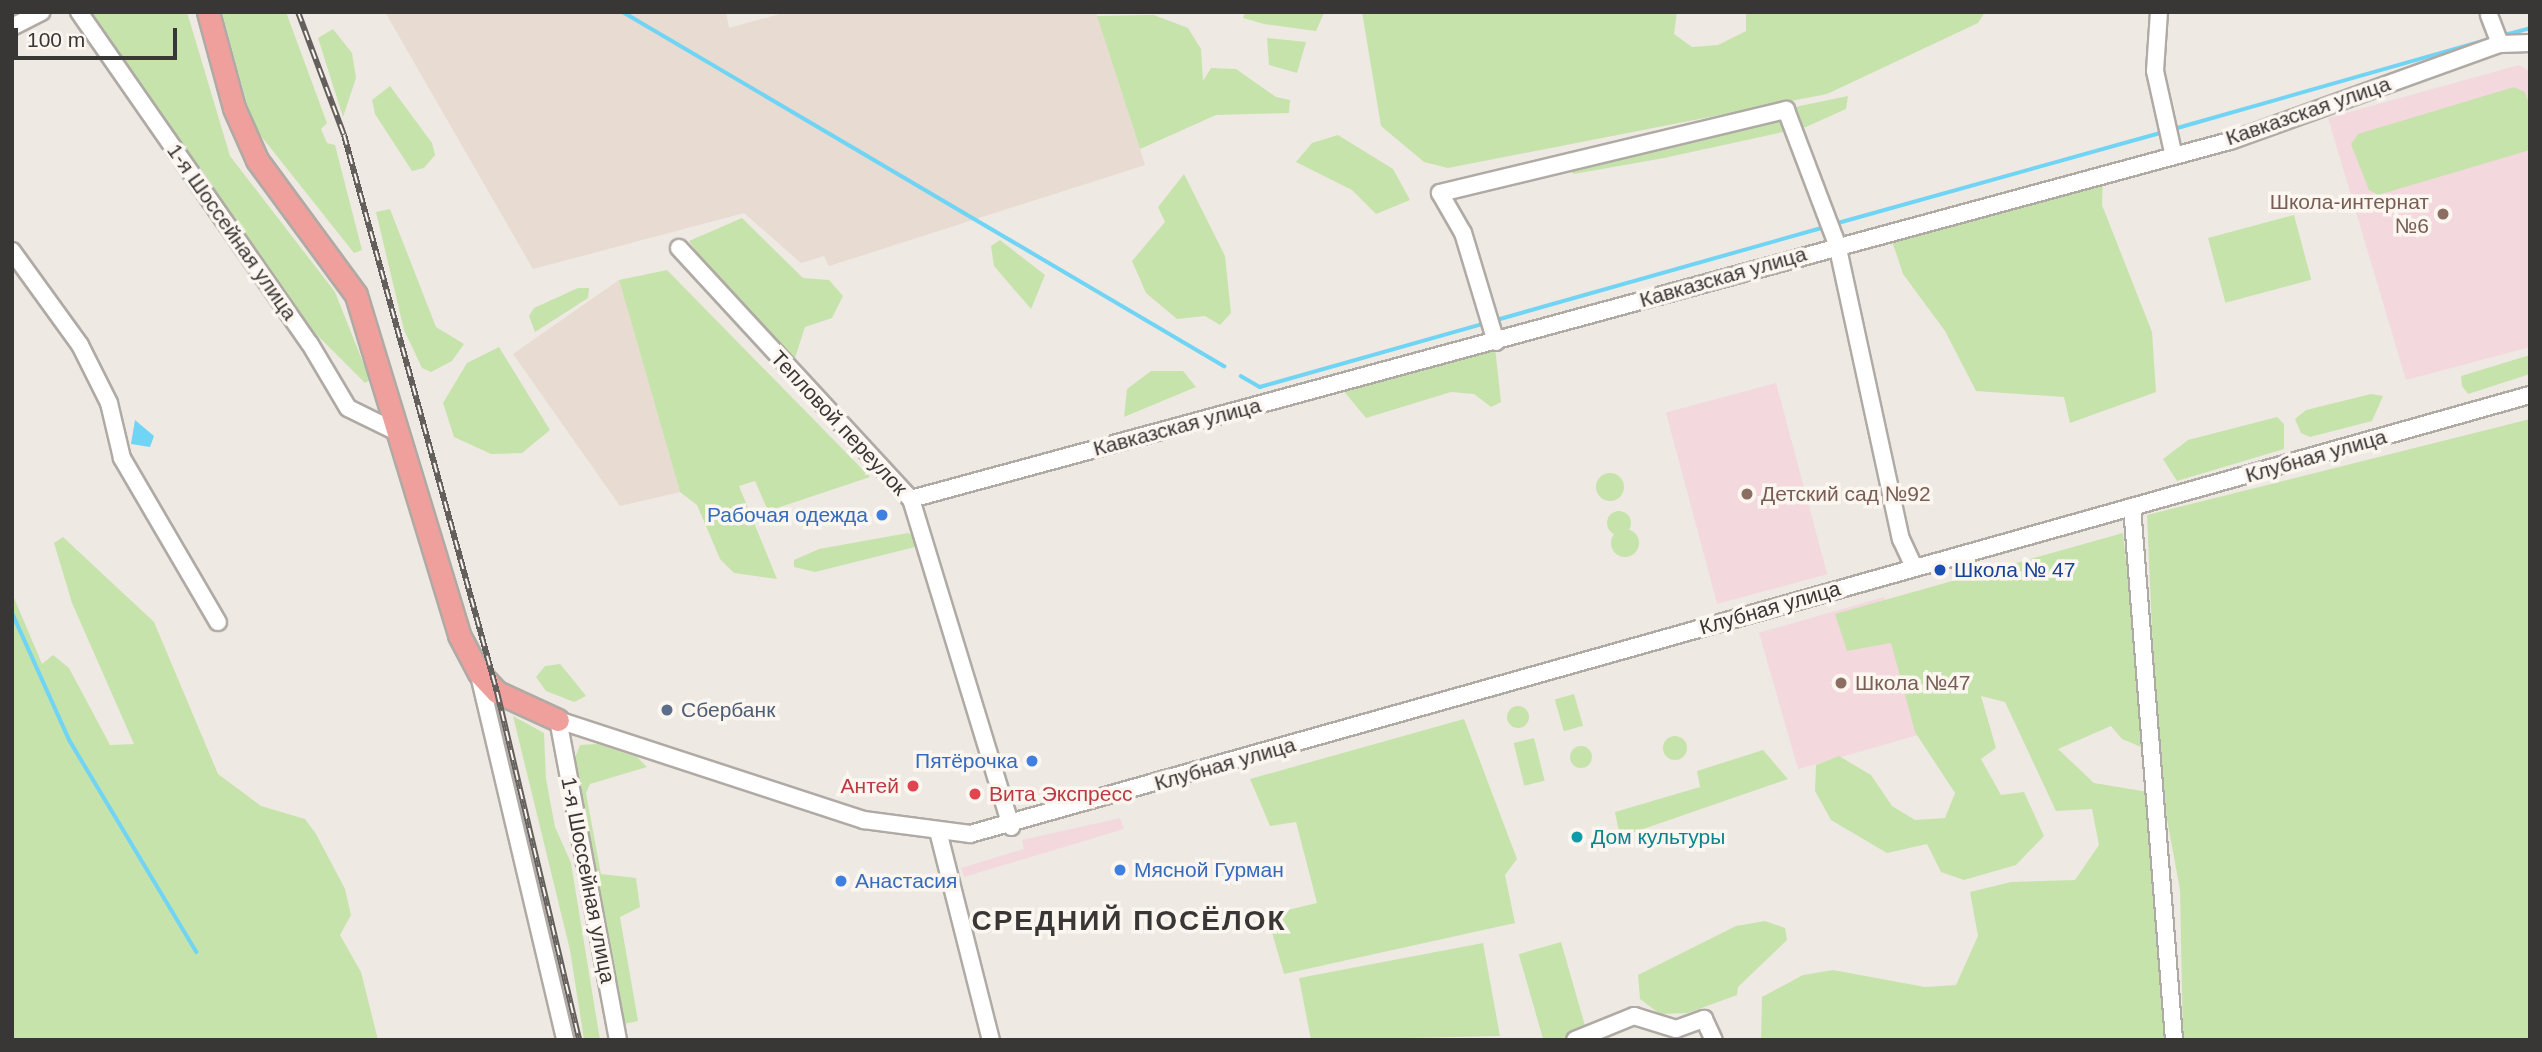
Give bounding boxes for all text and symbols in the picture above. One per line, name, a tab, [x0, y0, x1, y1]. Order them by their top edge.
scale bar	[18, 14, 180, 58]
text: 100 m	[27, 28, 85, 51]
street label: Кавказская улица	[2222, 71, 2394, 151]
street label: 1-я Шоссейная улица	[162, 139, 302, 325]
place label: Школа-интернат №6	[2270, 189, 2429, 239]
marker: Школа-интернат №6	[2435, 206, 2451, 222]
street label: Кавказская улица	[1637, 241, 1809, 313]
street label: Тепловой переулок	[765, 345, 913, 501]
street label: Кавказская улица	[1091, 393, 1263, 461]
street label: Клубная улица	[2243, 424, 2389, 488]
place label: Детский сад №92	[1761, 481, 1931, 507]
marker: Детский сад №92	[1739, 486, 1755, 502]
place label: Рабочая одежда	[707, 502, 868, 528]
marker: Рабочая одежда	[874, 507, 890, 523]
place label: Школа № 47	[1954, 557, 2075, 583]
marker: Школа № 47	[1932, 562, 1948, 578]
street label: Клубная улица	[1697, 576, 1843, 640]
place label: Школа №47	[1855, 670, 1971, 696]
marker: Школа №47	[1833, 675, 1849, 691]
place label: Сбербанк	[681, 697, 775, 723]
marker: Сбербанк	[659, 702, 675, 718]
street label: Клубная улица	[1152, 732, 1298, 796]
place label: Пятёрочка	[915, 748, 1018, 774]
marker: Пятёрочка	[1024, 753, 1040, 769]
place label: Антей	[841, 773, 899, 799]
street label: 1-я Шоссейная улица	[556, 775, 620, 985]
marker: Антей	[905, 778, 921, 794]
place label: Вита Экспресс	[989, 781, 1132, 807]
marker: Вита Экспресс	[967, 786, 983, 802]
place label: Дом культуры	[1591, 824, 1725, 850]
marker: Дом культуры	[1569, 829, 1585, 845]
place label: Мясной Гурман	[1134, 857, 1284, 883]
marker: Мясной Гурман	[1112, 862, 1128, 878]
place label: Анастасия	[855, 868, 957, 894]
marker: Анастасия	[833, 873, 849, 889]
district label: СРЕДНИЙ ПОСЁЛОК	[973, 904, 1285, 938]

